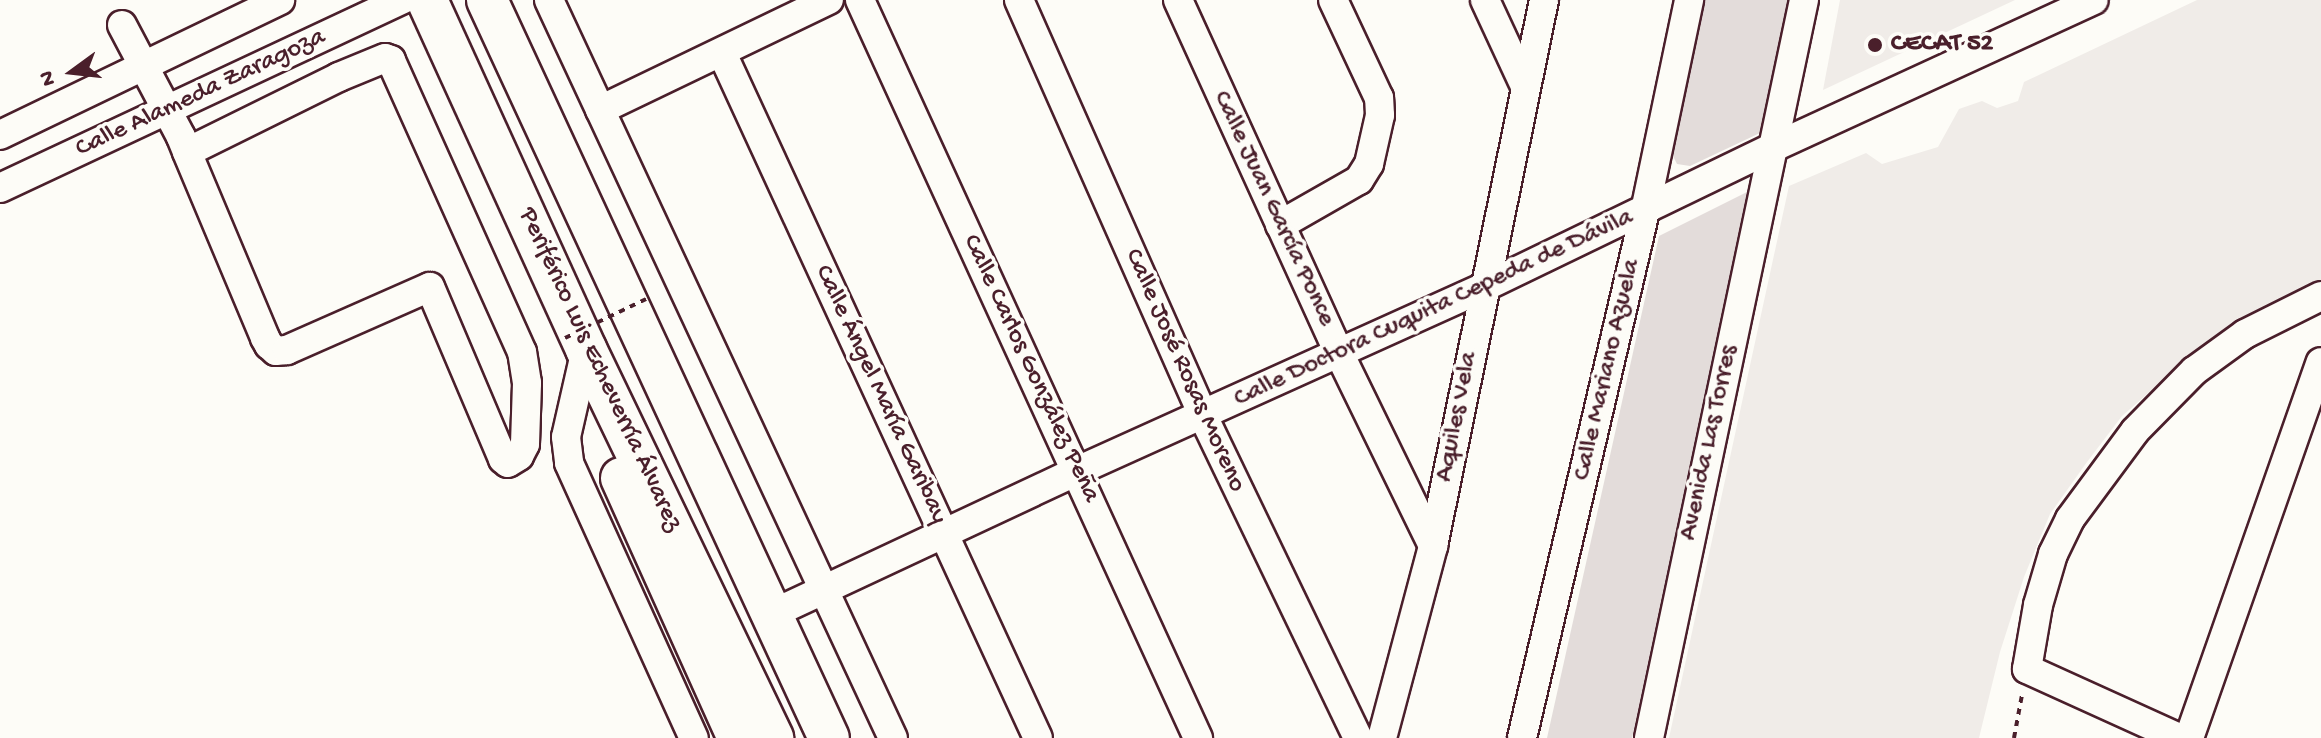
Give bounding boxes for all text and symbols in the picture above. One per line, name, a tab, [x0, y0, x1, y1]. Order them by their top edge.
street label: Calle Alameda Zaragoza	[71, 22, 331, 166]
place label: CECAT 52	[1891, 29, 1993, 61]
north arrow	[32, 32, 112, 112]
marker: CECAT 52	[1866, 36, 1884, 54]
text: N	[34, 68, 63, 89]
street label: Calle Juan García Ponce	[1205, 86, 1341, 332]
street label: Periférico Luis Echeverría Álvarez	[510, 203, 688, 537]
street label: Calle Doctora Cuquita Cepeda de Dávila	[1230, 203, 1638, 415]
street label: Calle Carlos González Peña	[954, 230, 1106, 508]
street label: Calle José Rosas Moreno	[1116, 245, 1252, 497]
street label: Calle Mariano Azuela	[1567, 256, 1649, 484]
street label: Calle Ángel María Garibay	[806, 261, 954, 529]
street label: Avenida Las Torres	[1674, 343, 1746, 543]
street label: Aquiles Vela	[1430, 349, 1486, 485]

